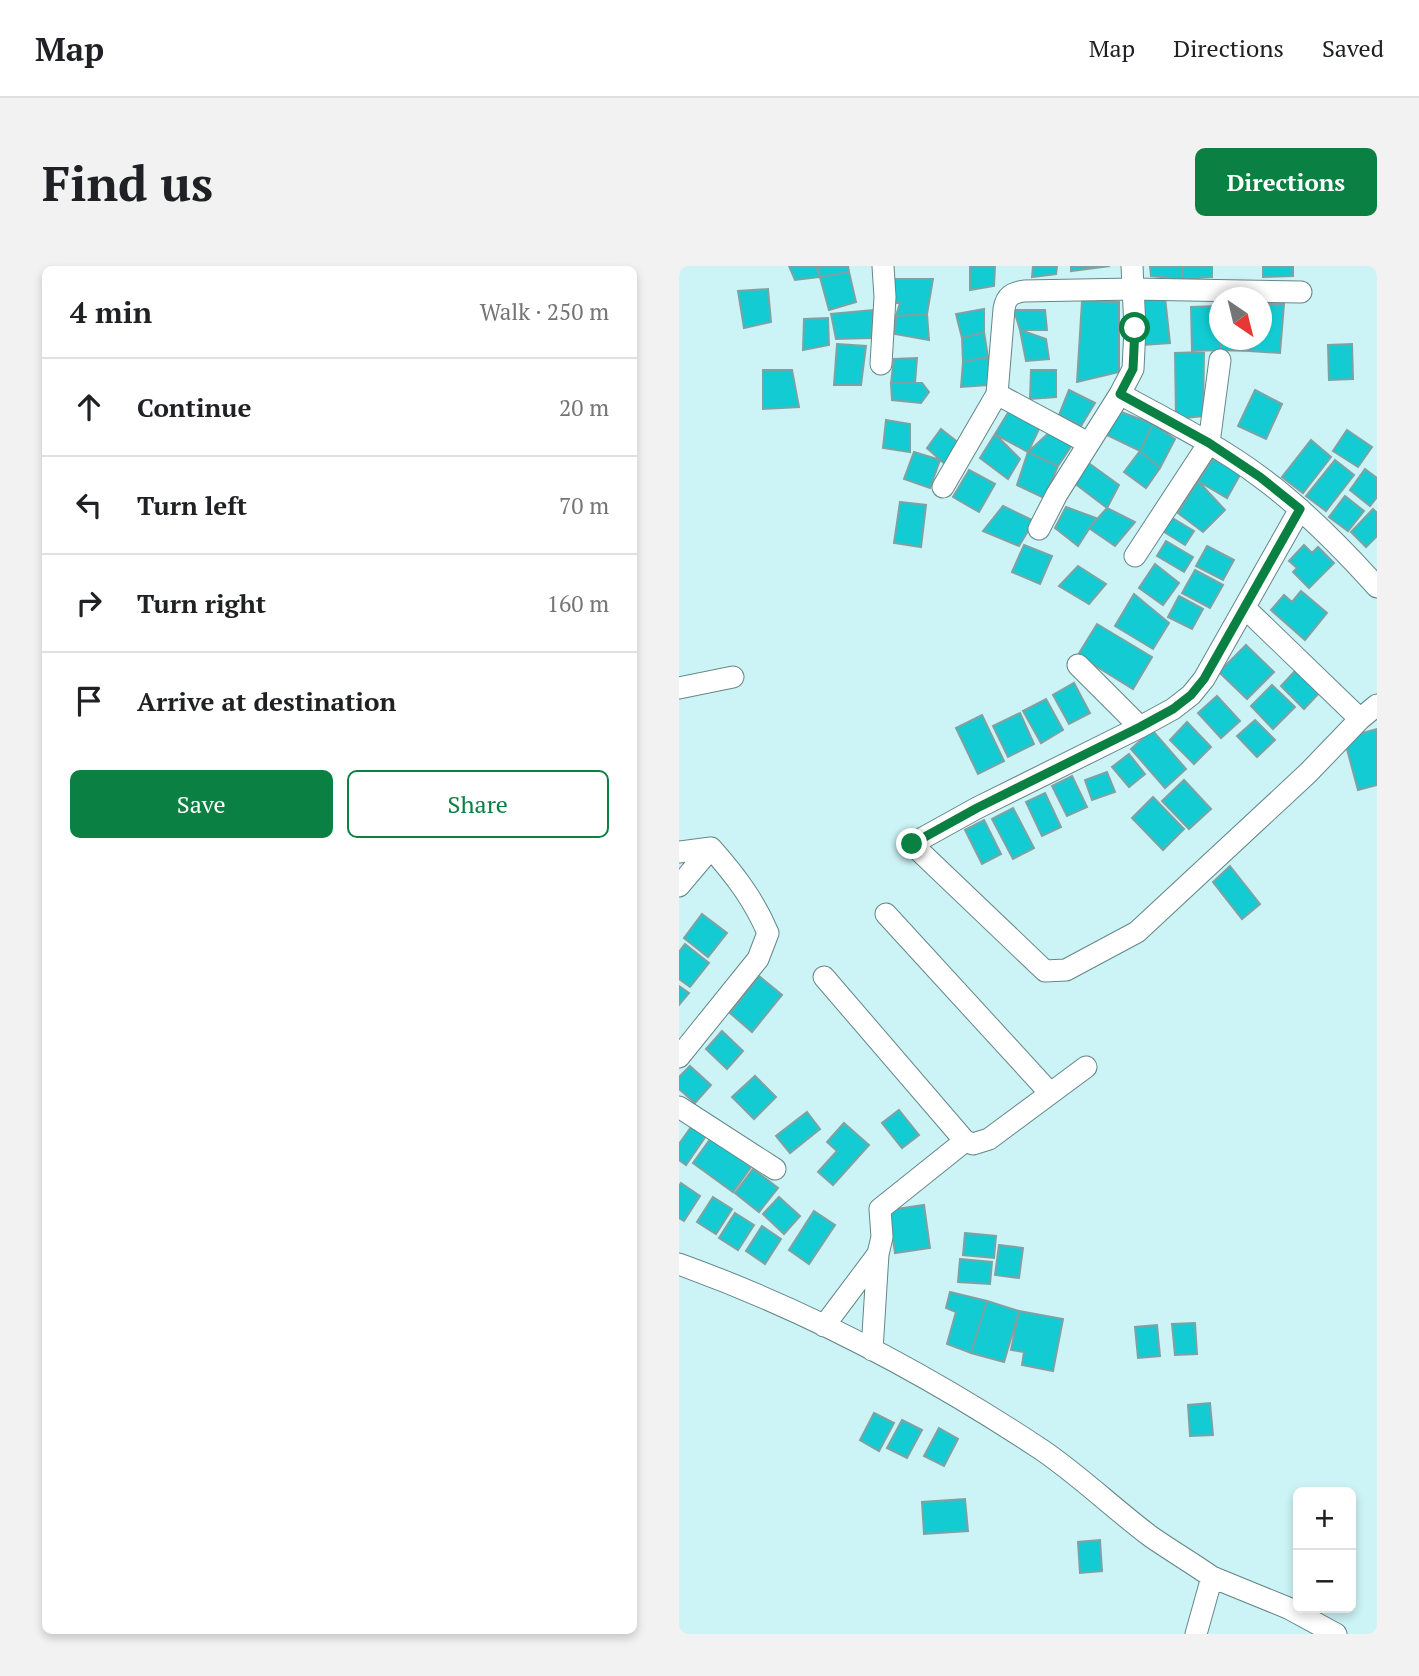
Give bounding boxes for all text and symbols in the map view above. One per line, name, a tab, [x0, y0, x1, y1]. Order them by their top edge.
text: Map	[35, 27, 104, 70]
text: Map	[1089, 32, 1135, 64]
text: Directions	[1173, 32, 1284, 64]
text: Saved	[1322, 32, 1384, 64]
button: Directions	[1195, 148, 1377, 216]
text: Find us	[42, 150, 213, 215]
north arrow	[1209, 287, 1272, 350]
text: 4 min	[70, 292, 152, 332]
text: Walk · 250 m	[480, 296, 609, 327]
route start	[1119, 312, 1150, 343]
icon: ahead	[70, 388, 108, 426]
text: Continue	[137, 390, 251, 424]
text: 20 m	[559, 392, 609, 423]
icon: left	[70, 486, 108, 524]
text: Turn left	[137, 488, 247, 522]
text: 70 m	[559, 490, 609, 521]
icon: right	[70, 584, 108, 622]
text: Turn right	[137, 586, 266, 620]
text: 160 m	[547, 588, 609, 619]
icon: arrive	[70, 682, 108, 720]
text: Arrive at destination	[137, 684, 396, 718]
button: Save	[70, 770, 333, 838]
button: Share	[347, 770, 609, 838]
route end	[896, 828, 927, 859]
map controls	[1293, 1487, 1356, 1613]
button: +	[1293, 1487, 1356, 1550]
button: −	[1293, 1550, 1356, 1613]

